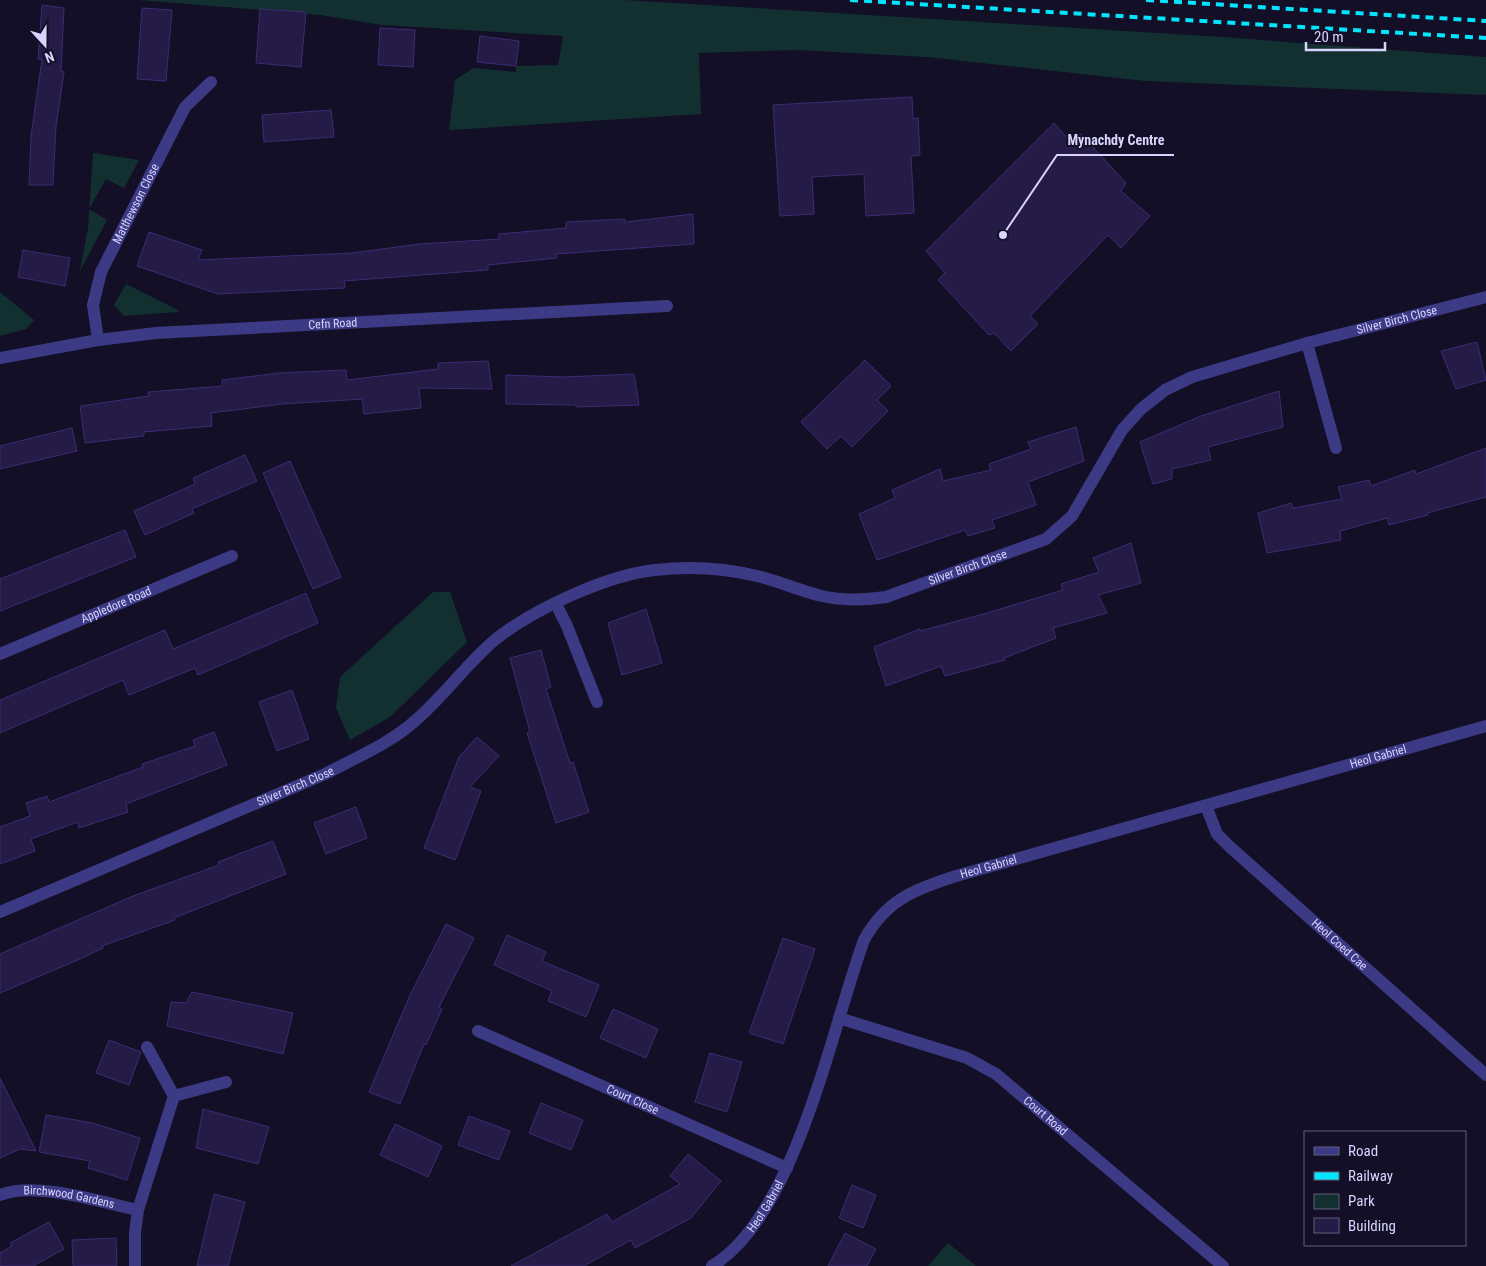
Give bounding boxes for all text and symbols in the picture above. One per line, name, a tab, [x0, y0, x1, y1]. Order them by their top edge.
north arrow	[20, 20, 70, 70]
scale bar	[1306, 20, 1385, 52]
text: 20 m	[1314, 28, 1344, 46]
text: N	[43, 48, 57, 66]
callout: Mynachdy Centre	[1057, 126, 1174, 155]
text: Mynachdy Centre	[1067, 132, 1165, 148]
street label: Matthewson Close	[110, 161, 162, 246]
street label: Silver Birch Close	[1355, 303, 1439, 337]
street label: Cefn Road	[308, 315, 358, 332]
street label: Silver Birch Close	[926, 547, 1009, 588]
street label: Appledore Road	[79, 584, 153, 626]
street label: Heol Gabriel	[1348, 742, 1408, 771]
street label: Silver Birch Close	[255, 763, 337, 809]
street label: Heol Gabriel	[958, 852, 1018, 881]
street label: Heol Coed Cae	[1309, 916, 1371, 973]
street label: Court Close	[604, 1082, 661, 1117]
street label: Court Road	[1021, 1093, 1070, 1138]
legend	[1304, 1131, 1466, 1246]
text: Road	[1348, 1142, 1378, 1160]
text: Railway	[1348, 1167, 1393, 1185]
street label: Heol Gabriel	[744, 1178, 786, 1235]
street label: Birchwood Gardens	[23, 1183, 116, 1211]
text: Park	[1348, 1192, 1375, 1210]
text: Building	[1348, 1217, 1396, 1235]

